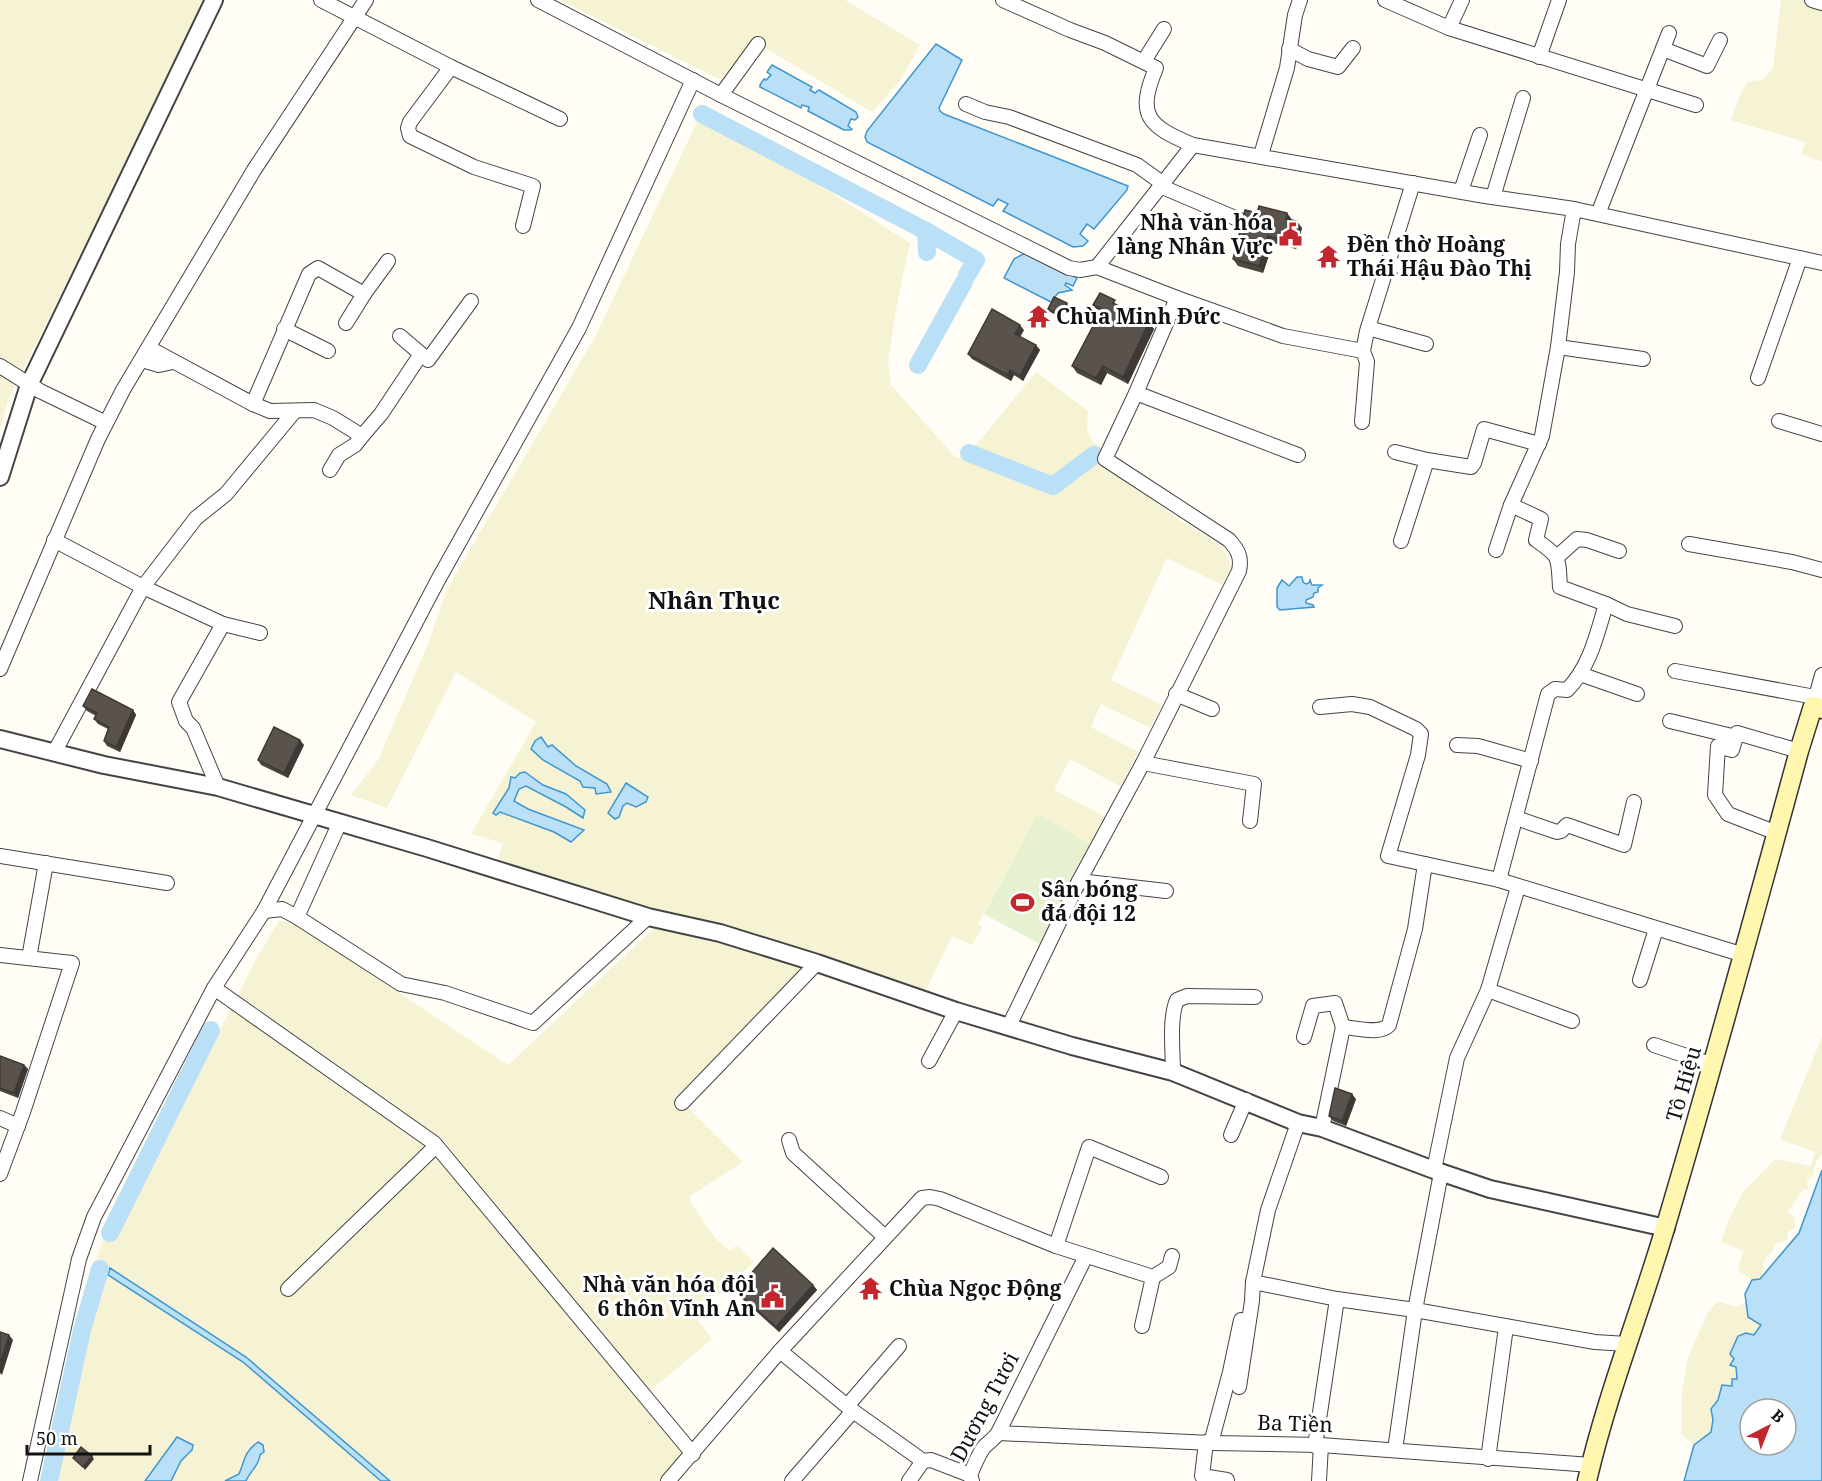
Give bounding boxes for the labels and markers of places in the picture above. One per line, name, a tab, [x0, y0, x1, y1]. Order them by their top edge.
place label: Nhà văn hóa làng Nhân Vực	[1117, 208, 1273, 260]
public building icon: Nhà văn hóa làng Nhân Vực	[1278, 222, 1304, 248]
place label: Đền thờ Hoàng Thái Hậu Đào Thị	[1347, 230, 1532, 282]
temple icon: Đền thờ Hoàng Thái Hậu Đào Thị	[1316, 244, 1342, 270]
place label: Chùa Minh Đức	[1056, 302, 1221, 330]
temple icon: Chùa Minh Đức	[1025, 304, 1051, 330]
place label: Sân bóng đá đội 12	[1041, 875, 1138, 927]
sports icon: Sân bóng đá đội 12	[1010, 889, 1036, 915]
place label: Nhà văn hóa đội 6 thôn Vĩnh An	[583, 1270, 756, 1322]
place label: Chùa Ngọc Động	[889, 1274, 1062, 1302]
temple icon: Chùa Ngọc Động	[858, 1276, 884, 1302]
public building icon: Nhà văn hóa đội 6 thôn Vĩnh An	[760, 1284, 786, 1310]

